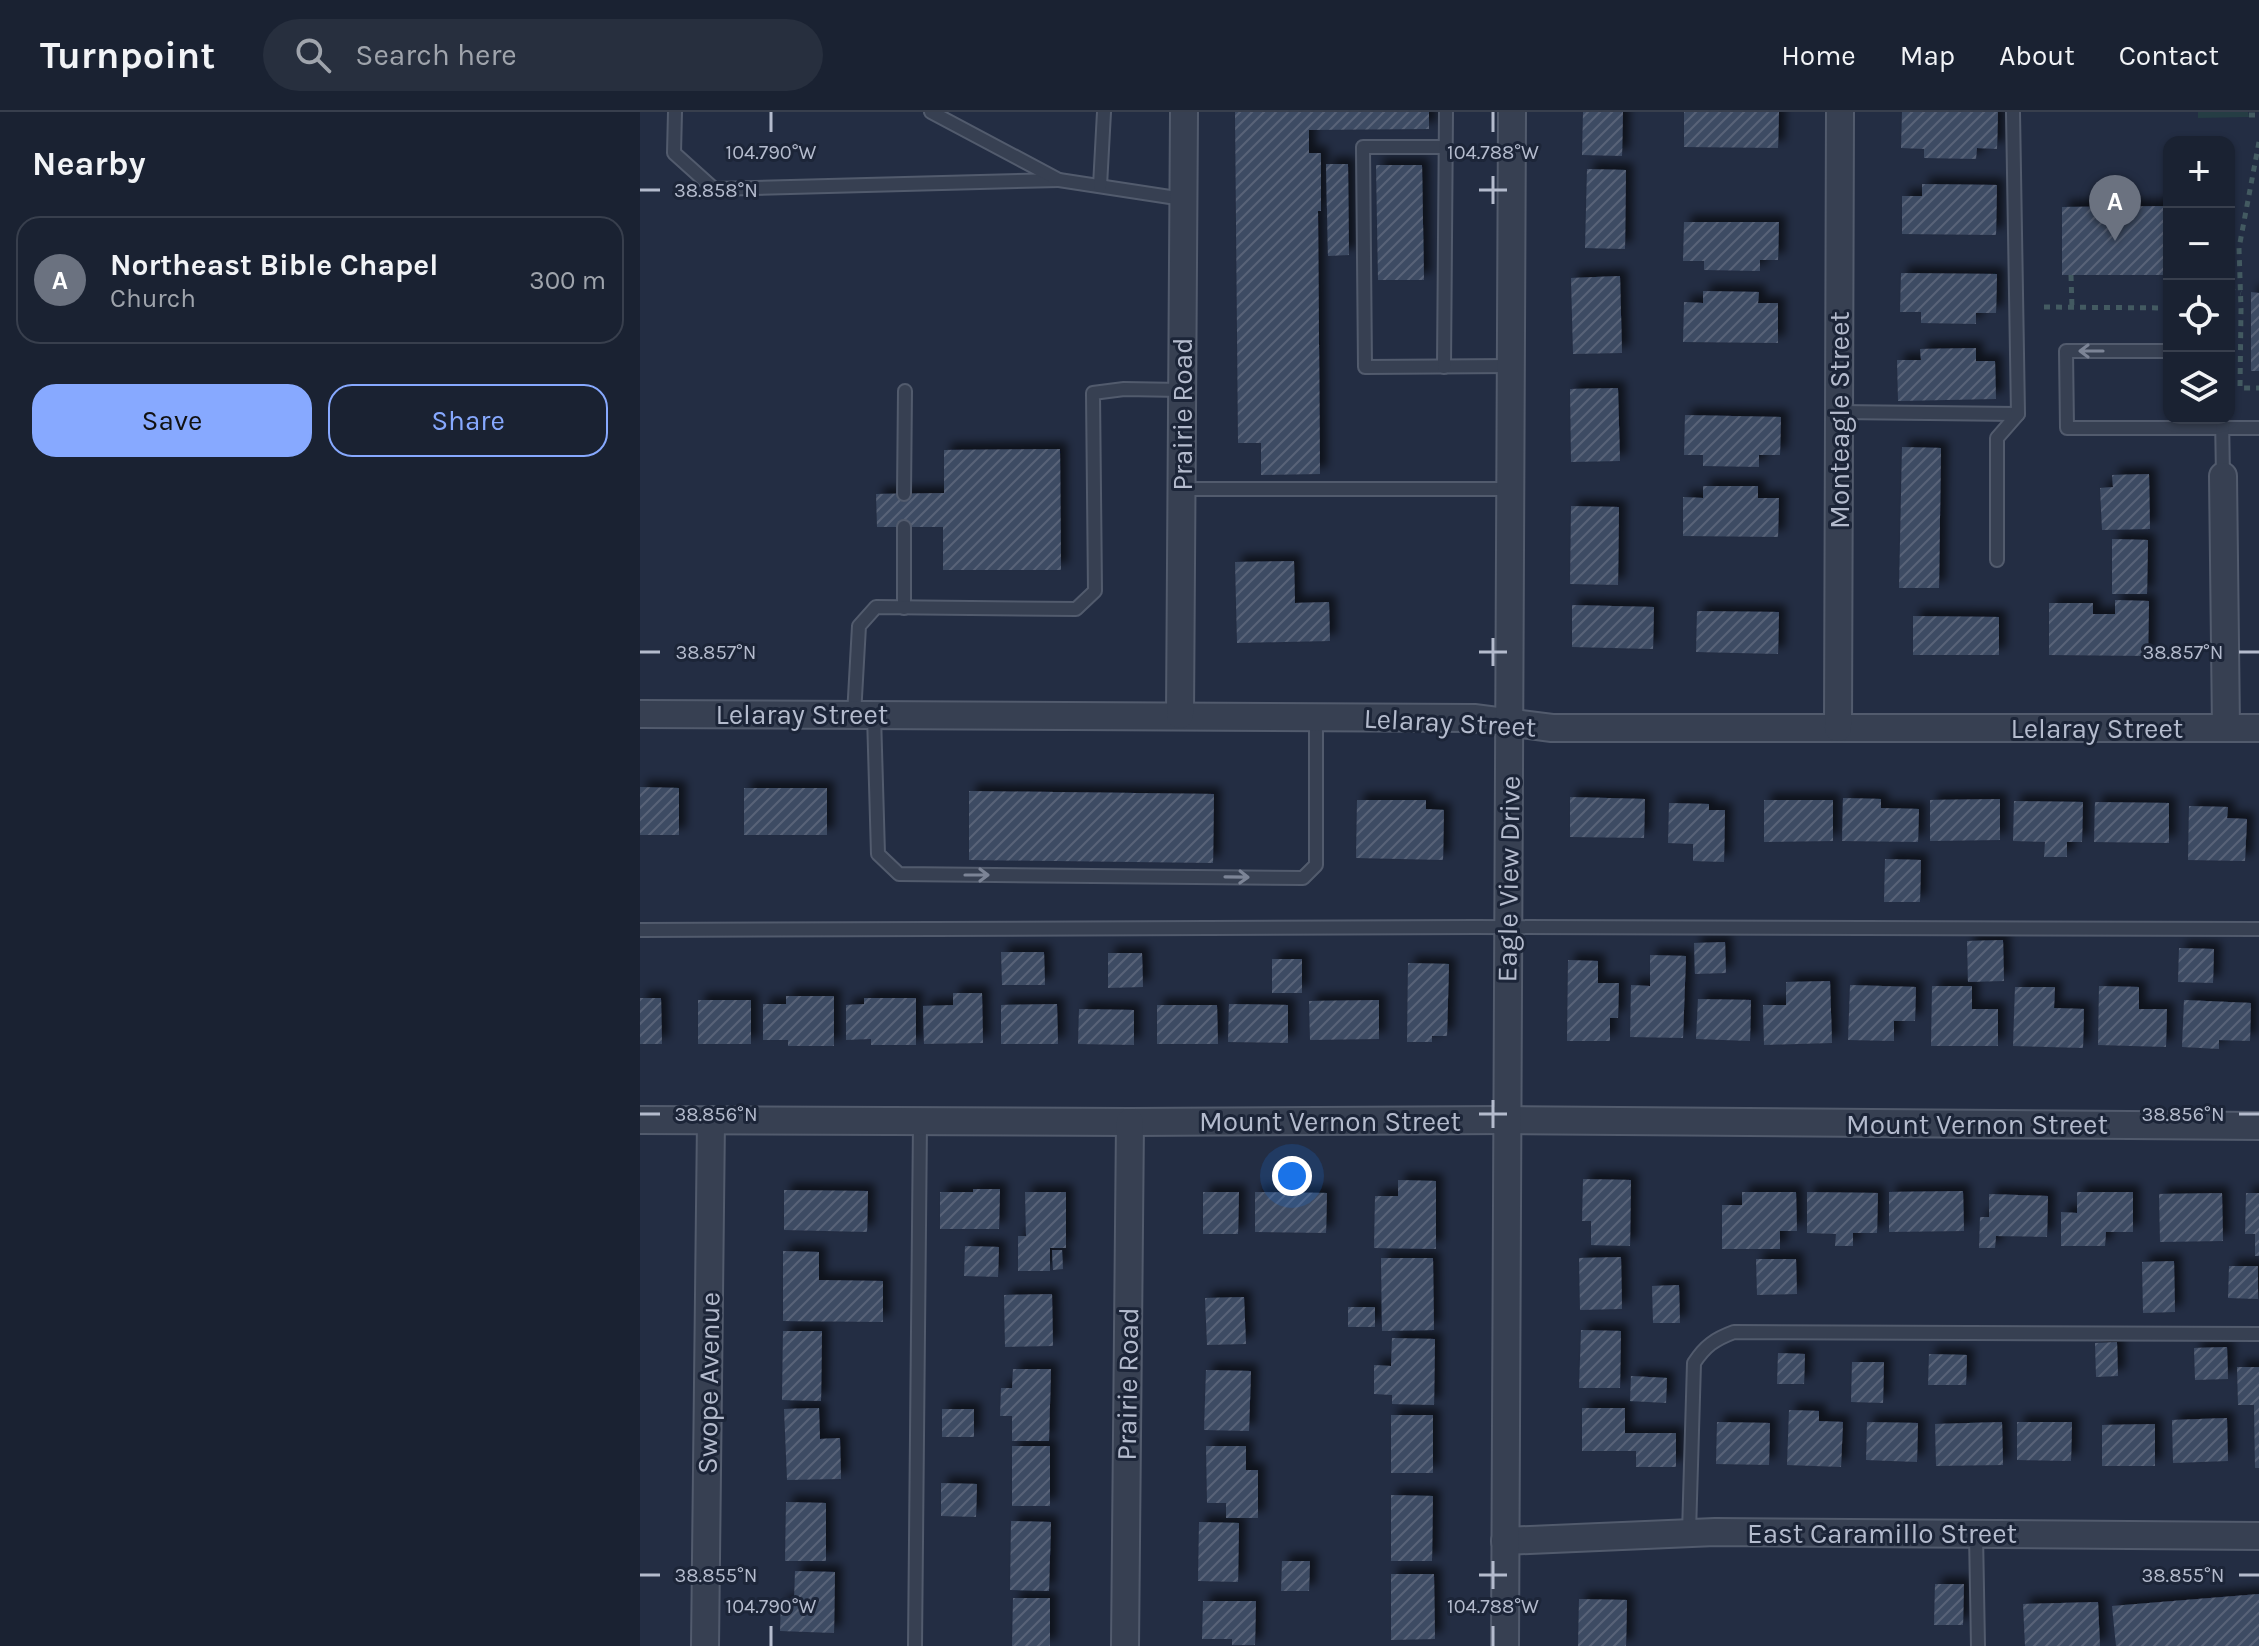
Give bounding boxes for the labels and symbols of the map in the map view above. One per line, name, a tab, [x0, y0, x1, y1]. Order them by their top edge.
text: 104.790°W	[726, 141, 816, 164]
text: 104.788°W	[1447, 141, 1539, 164]
pin: A	[2089, 175, 2141, 241]
text: 38.858°N	[674, 179, 758, 202]
street label: Monteagle Street	[1823, 311, 1856, 529]
street label: Prairie Road	[1166, 337, 1199, 491]
one-way arrow	[2078, 343, 2105, 359]
text: 38.857°N	[675, 641, 757, 664]
text: 38.857°N	[2142, 641, 2224, 664]
street label: Lelaray Street	[716, 698, 888, 731]
street label: Lelaray Street	[1363, 701, 1537, 743]
street label: Lelaray Street	[2011, 712, 2183, 745]
street label: Eagle View Drive	[1490, 775, 1527, 983]
one-way arrow	[963, 867, 990, 883]
one-way arrow	[1223, 869, 1250, 885]
text: 38.856°N	[674, 1103, 758, 1126]
text: 38.856°N	[2141, 1103, 2225, 1126]
street label: Mount Vernon Street	[1199, 1105, 1461, 1138]
street label: Mount Vernon Street	[1846, 1108, 2108, 1141]
your location	[1272, 1156, 1312, 1196]
street label: Swope Avenue	[690, 1292, 727, 1474]
street label: Prairie Road	[1110, 1307, 1145, 1461]
street label: East Caramillo Street	[1747, 1517, 2017, 1550]
text: 38.855°N	[674, 1564, 758, 1587]
text: 38.855°N	[2141, 1564, 2225, 1587]
text: 104.790°W	[726, 1595, 816, 1618]
text: 104.788°W	[1447, 1595, 1539, 1618]

